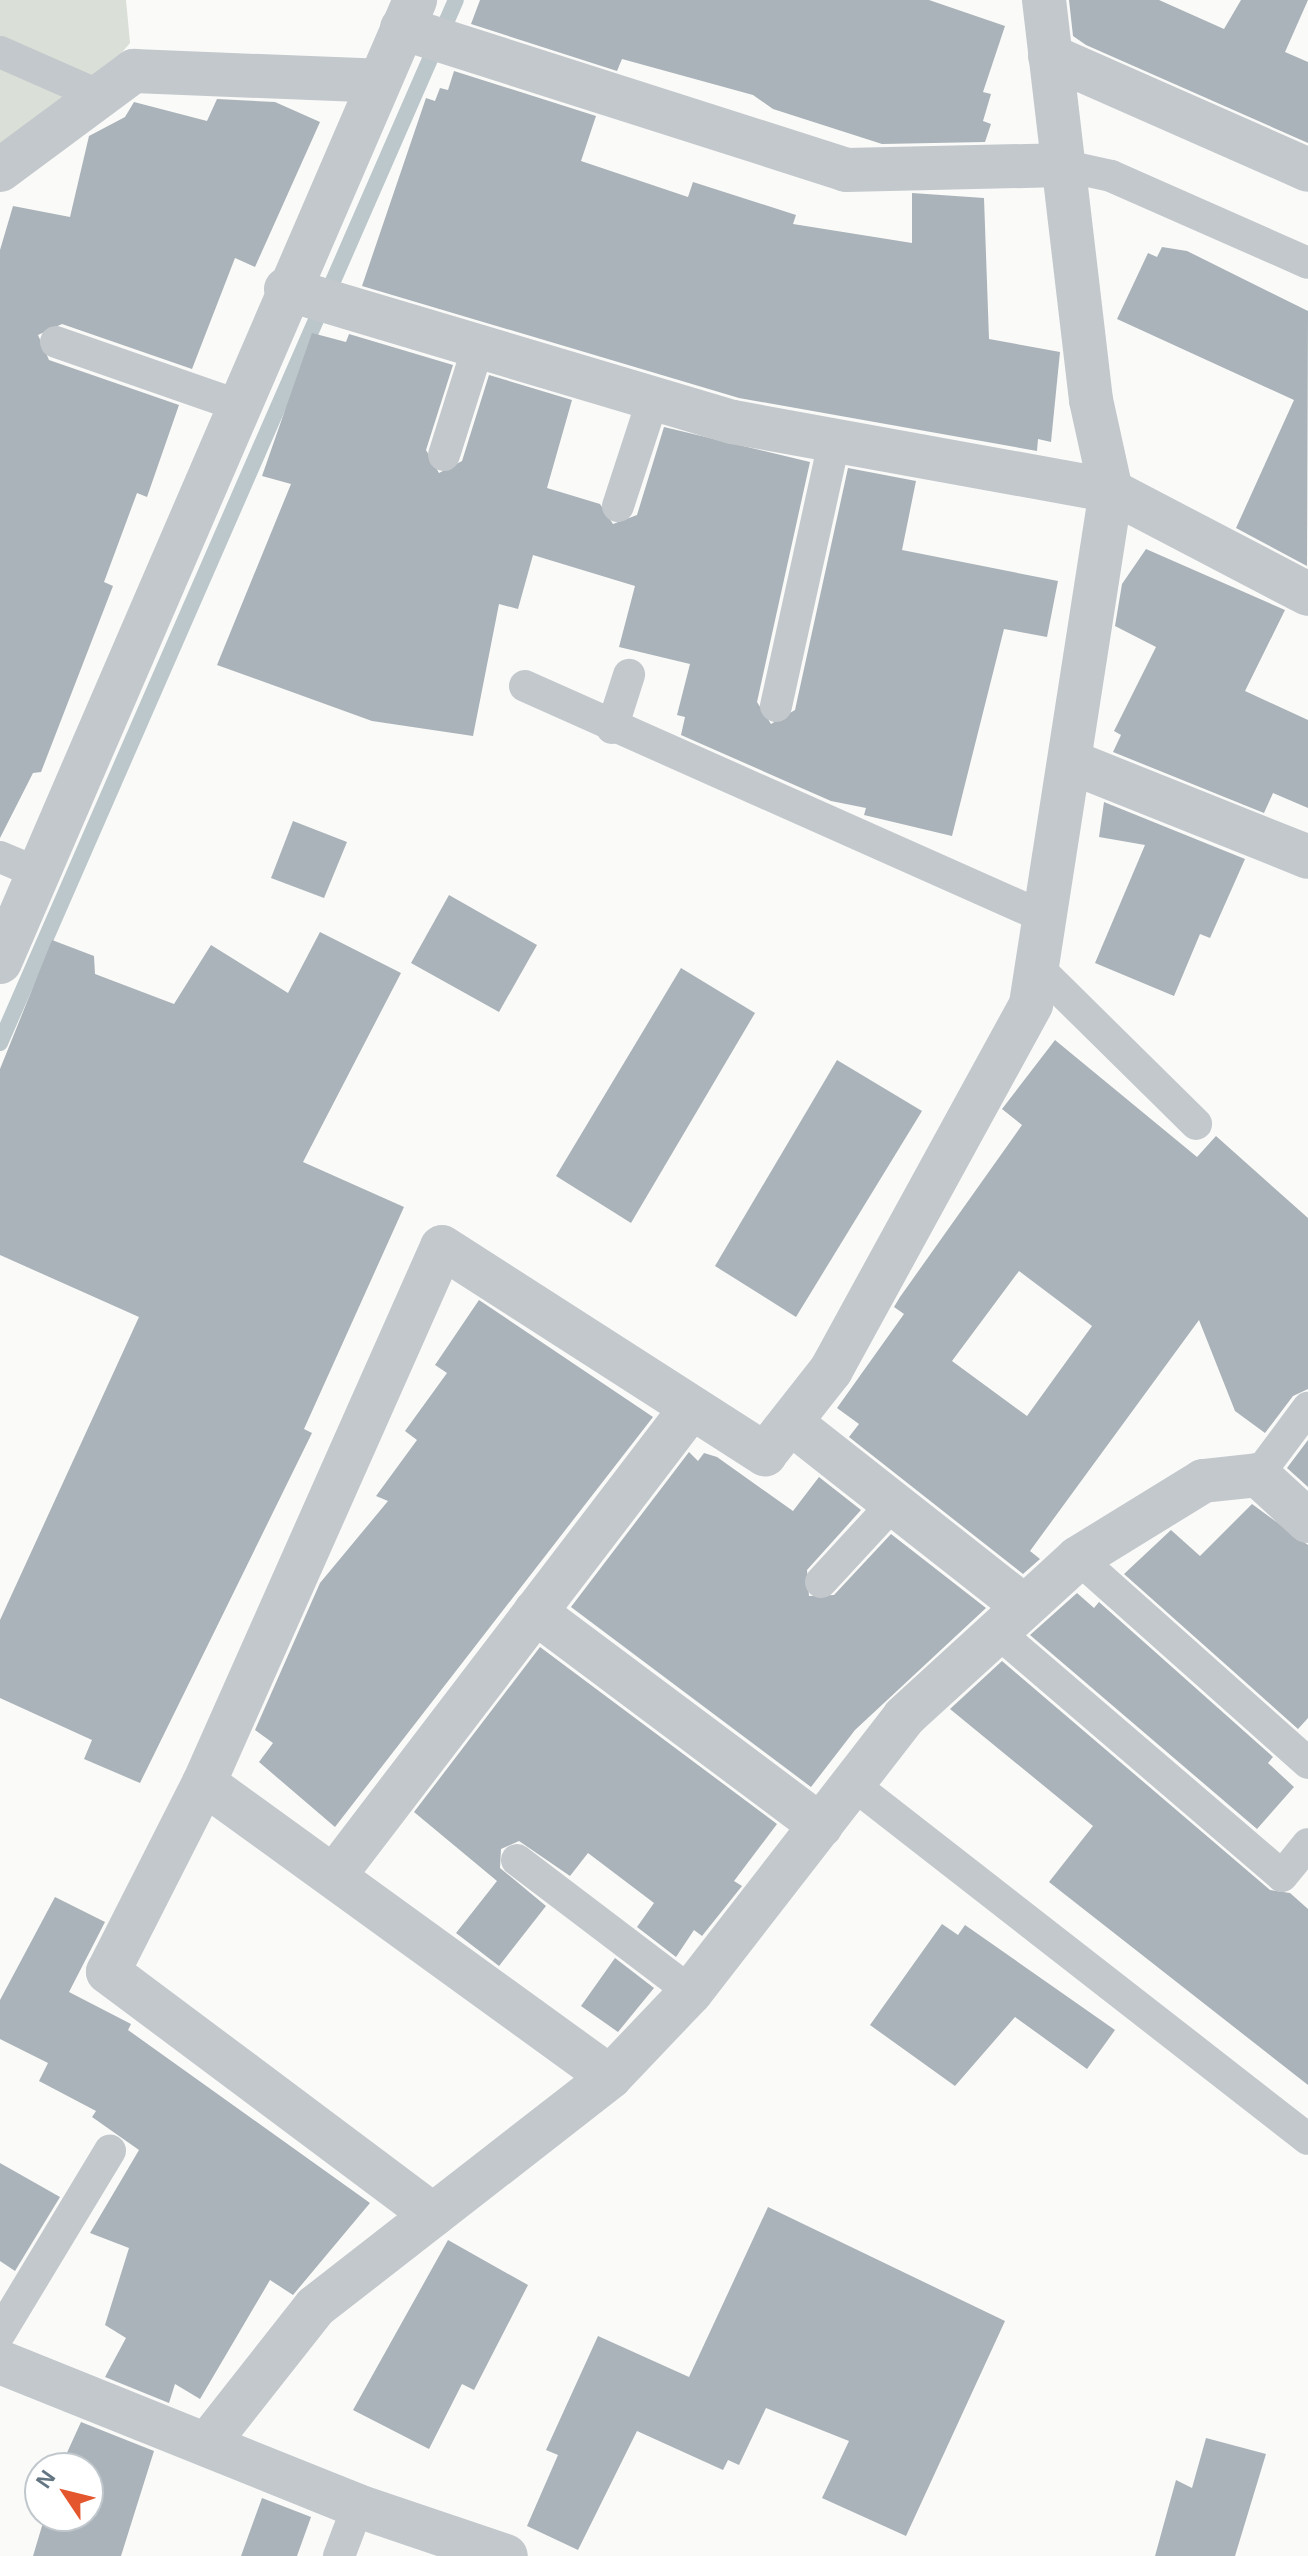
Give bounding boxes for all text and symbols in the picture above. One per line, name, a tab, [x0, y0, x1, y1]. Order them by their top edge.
north arrow	[24, 2452, 104, 2532]
text: N	[31, 2465, 60, 2493]

